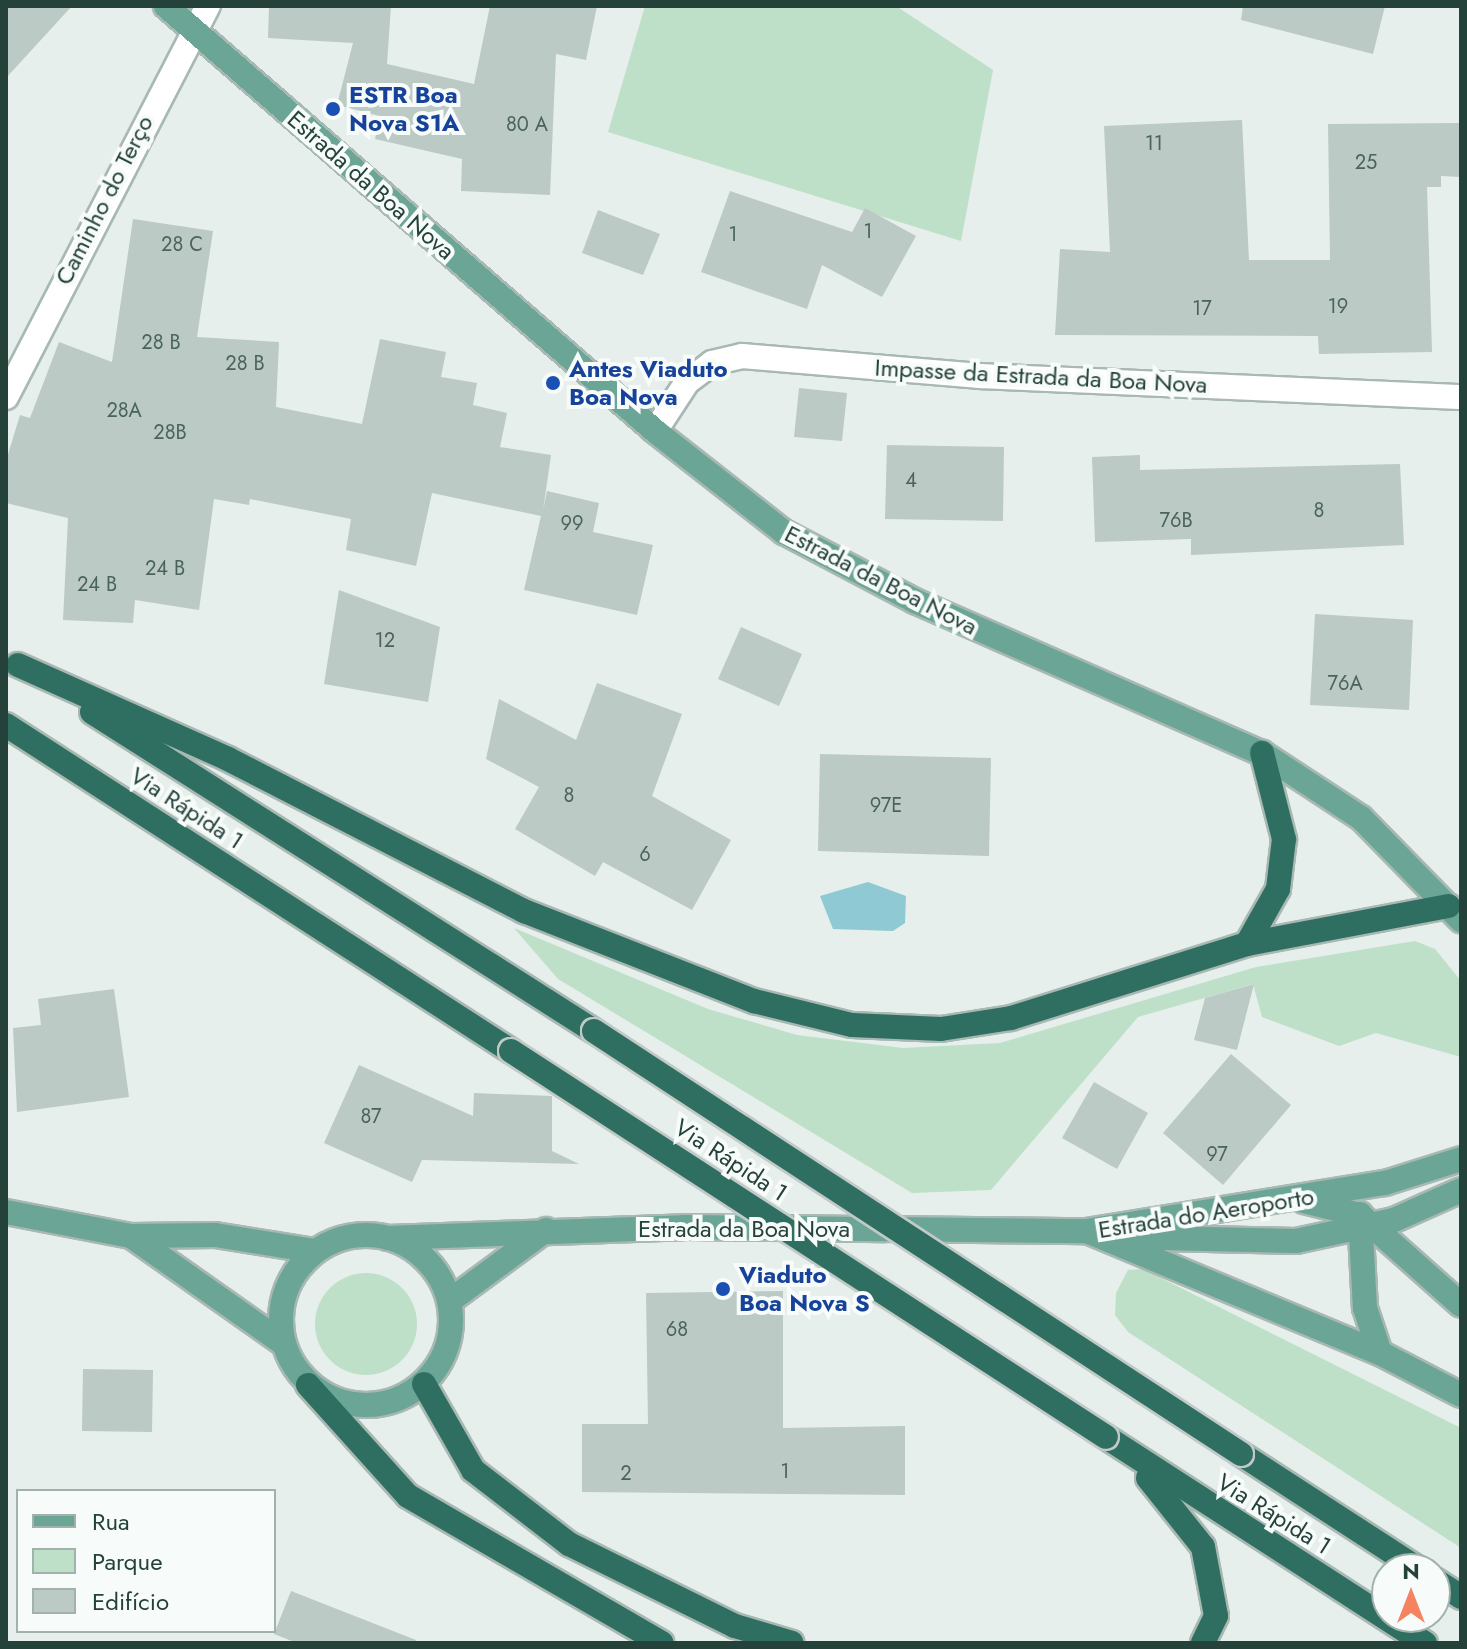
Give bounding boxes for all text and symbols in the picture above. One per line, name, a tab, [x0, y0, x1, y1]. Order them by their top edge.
place label: ESTR Boa Nova S1A	[349, 81, 459, 137]
marker: ESTR Boa Nova S1A	[324, 100, 342, 118]
street label: Estrada da Boa Nova	[282, 105, 460, 265]
street label: Caminho do Terço	[49, 111, 159, 289]
house number: 80 A	[506, 112, 548, 136]
house number: 11	[1145, 131, 1163, 155]
house number: 25	[1355, 150, 1377, 174]
house number: 1	[864, 219, 872, 243]
house number: 1	[729, 222, 737, 246]
house number: 28 C	[161, 232, 203, 256]
house number: 19	[1328, 294, 1348, 318]
house number: 17	[1192, 296, 1212, 320]
house number: 28 B	[141, 330, 181, 354]
house number: 28 B	[225, 351, 265, 375]
street label: Impasse da Estrada da Boa Nova	[874, 353, 1208, 399]
place label: Antes Viaduto Boa Nova	[569, 355, 728, 411]
marker: Antes Viaduto Boa Nova	[544, 374, 562, 392]
house number: 28A	[106, 398, 142, 422]
house number: 28B	[153, 420, 187, 444]
house number: 4	[905, 468, 917, 492]
house number: 8	[1314, 498, 1324, 522]
house number: 76B	[1159, 508, 1193, 532]
house number: 99	[560, 511, 584, 535]
street label: Estrada da Boa Nova	[780, 519, 982, 641]
house number: 24 B	[145, 556, 185, 580]
house number: 24 B	[77, 572, 117, 596]
house number: 12	[375, 628, 395, 652]
house number: 76A	[1327, 671, 1363, 695]
street label: Via Rápida 1	[125, 761, 249, 855]
house number: 8	[564, 783, 574, 807]
house number: 97E	[870, 793, 902, 817]
house number: 6	[639, 842, 651, 866]
house number: 87	[360, 1104, 382, 1128]
street label: Via Rápida 1	[669, 1113, 793, 1207]
house number: 97	[1206, 1142, 1228, 1166]
street label: Estrada do Aeroporto	[1096, 1182, 1316, 1244]
street label: Estrada da Boa Nova	[638, 1215, 850, 1243]
place label: Viaduto Boa Nova S	[739, 1261, 870, 1317]
marker: Viaduto Boa Nova S	[714, 1280, 732, 1298]
house number: 68	[666, 1317, 688, 1341]
house number: 1	[781, 1459, 789, 1483]
house number: 2	[620, 1461, 632, 1485]
street label: Via Rápida 1	[1212, 1468, 1336, 1560]
legend	[16, 1489, 276, 1633]
text: Rua	[92, 1504, 130, 1539]
text: Parque	[92, 1544, 163, 1579]
north arrow	[1371, 1553, 1451, 1633]
text: N	[1402, 1555, 1420, 1587]
text: Edifício	[92, 1584, 169, 1619]

